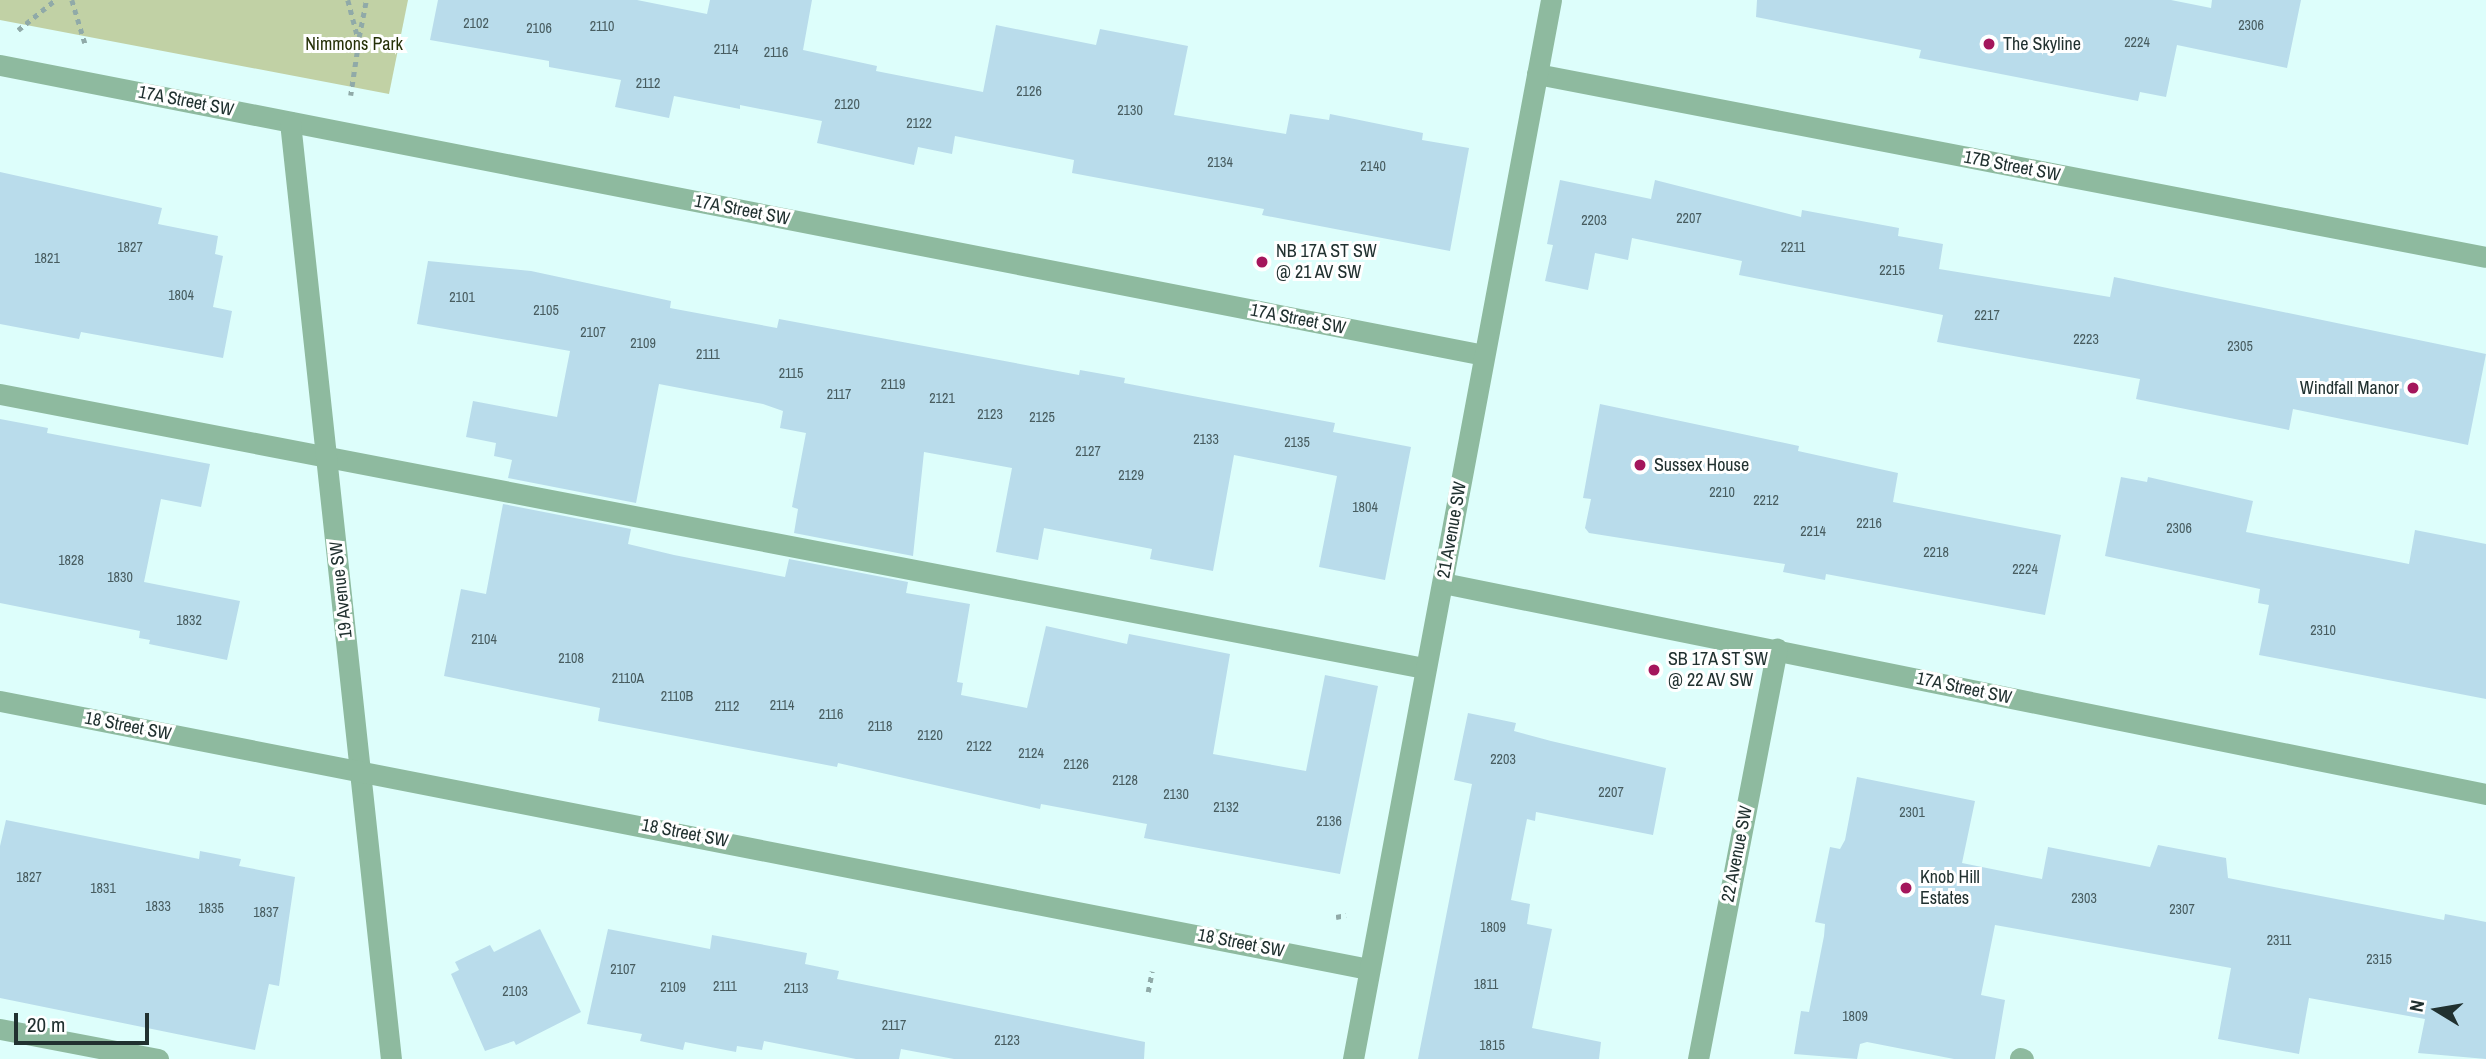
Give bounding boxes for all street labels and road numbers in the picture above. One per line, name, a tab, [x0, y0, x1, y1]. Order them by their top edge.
street label: 17A Street SW	[136, 81, 236, 121]
street label: 17B Street SW	[1962, 146, 2062, 186]
street label: 17A Street SW	[692, 190, 792, 230]
street label: 17A Street SW	[1248, 299, 1348, 339]
street label: 21 Avenue SW	[1433, 480, 1471, 580]
street label: 19 Avenue SW	[325, 540, 357, 640]
street label: 17A Street SW	[1914, 667, 2014, 709]
street label: 18 Street SW	[83, 707, 173, 745]
street label: 22 Avenue SW	[1717, 804, 1757, 904]
street label: 18 Street SW	[640, 814, 730, 852]
street label: 18 Street SW	[1196, 924, 1286, 962]

